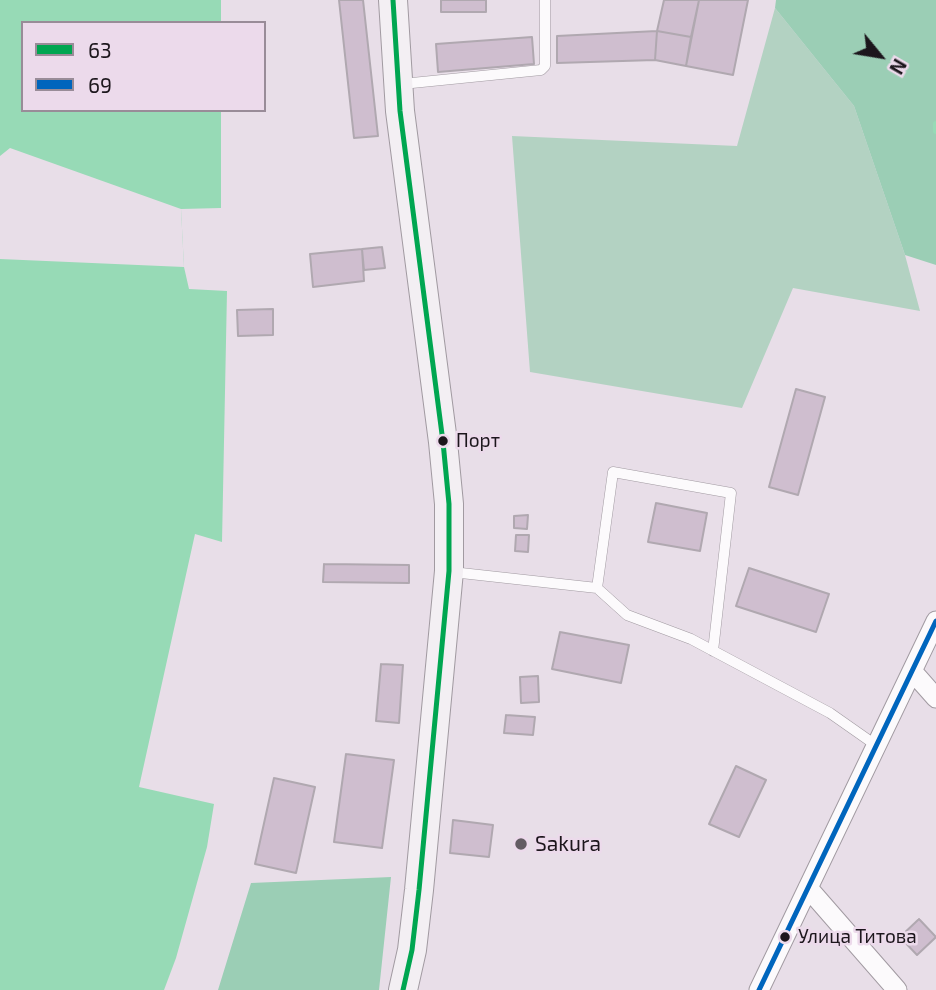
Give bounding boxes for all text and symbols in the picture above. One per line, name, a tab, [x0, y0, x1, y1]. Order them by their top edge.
legend	[21, 21, 266, 112]
north arrow	[845, 21, 915, 91]
text: 63	[88, 37, 112, 62]
text: N	[885, 55, 912, 78]
text: 69	[88, 72, 112, 97]
place label: Порт	[456, 430, 500, 452]
marker: Порт	[436, 434, 450, 448]
place label: Sakura	[535, 831, 601, 857]
marker: Sakura	[513, 836, 529, 852]
place label: Улица Титова	[798, 926, 917, 948]
marker: Улица Титова	[778, 930, 792, 944]

